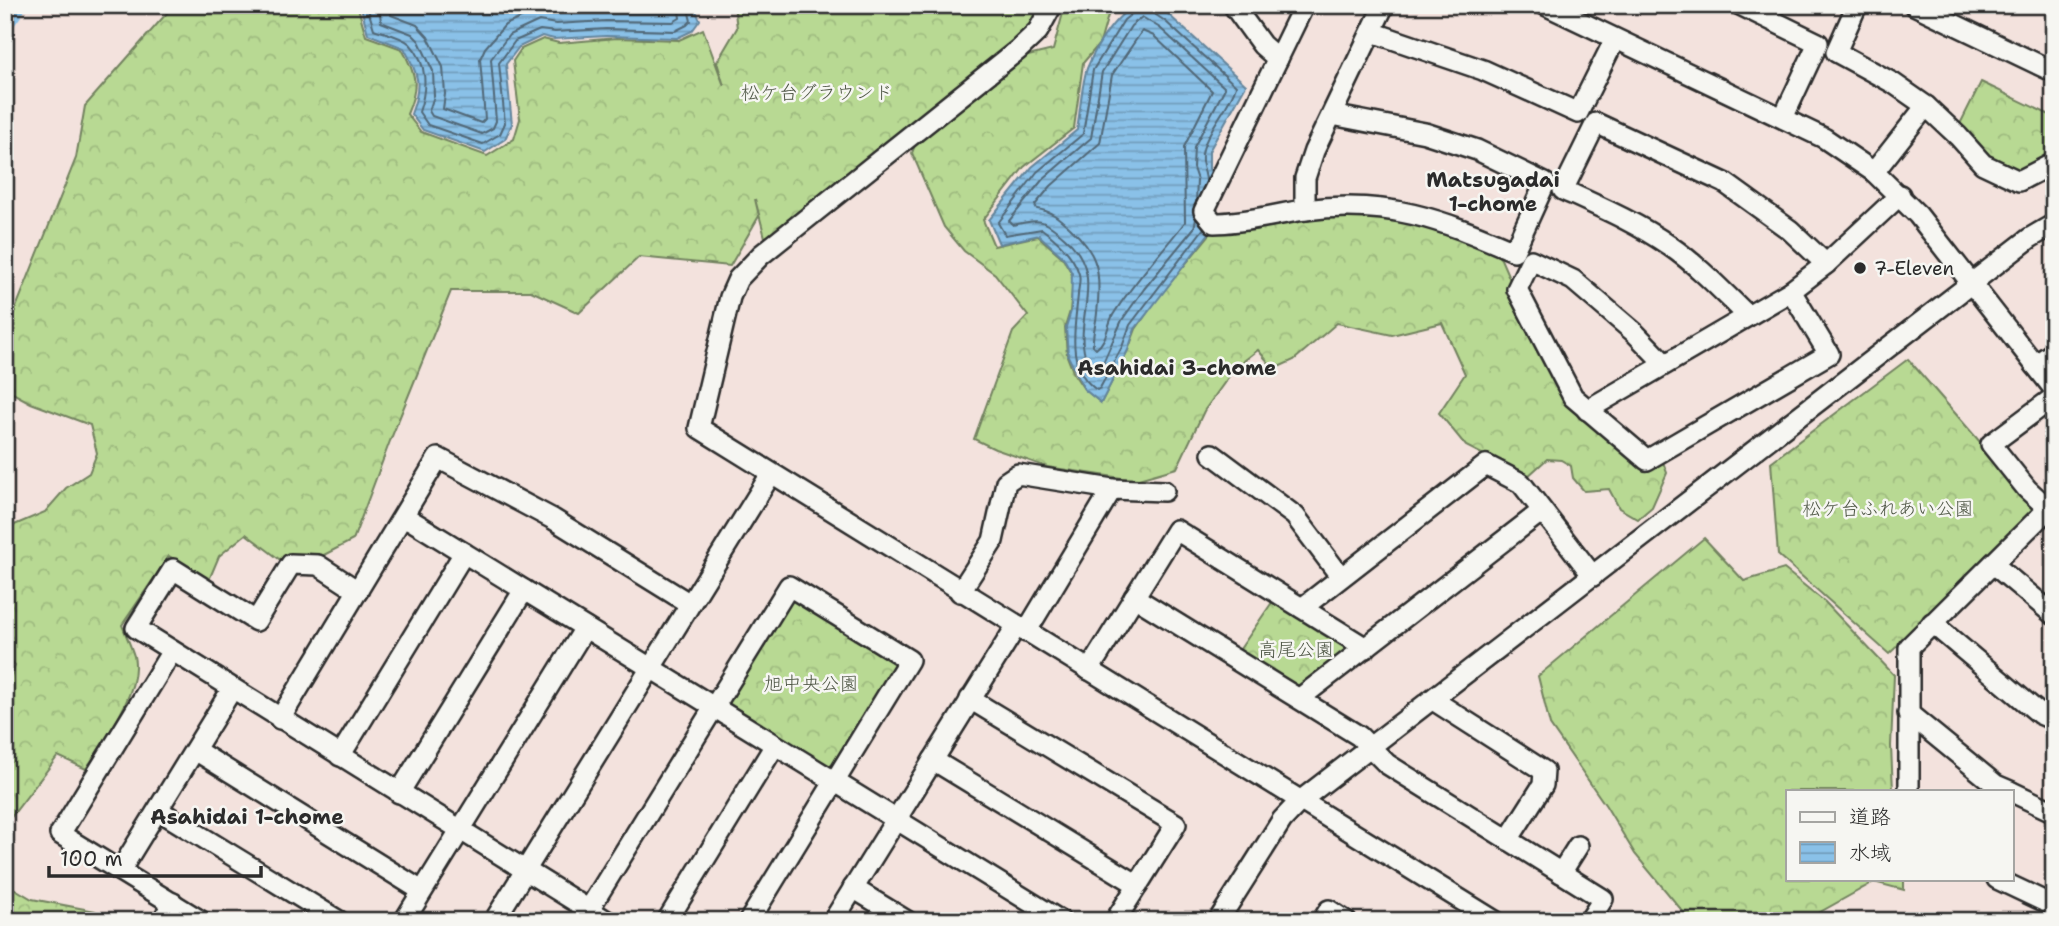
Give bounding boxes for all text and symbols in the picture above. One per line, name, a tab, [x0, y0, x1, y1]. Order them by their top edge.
park label: 松ケ台グラウンド	[741, 80, 893, 105]
district label: Matsugadai 1-chome	[1426, 166, 1560, 218]
place label: 7-Eleven	[1874, 256, 1954, 281]
marker: 7-Eleven	[1852, 260, 1868, 276]
district label: Asahidai 3-chome	[1077, 354, 1277, 382]
park label: 松ケ台ふれあい公園	[1802, 496, 1974, 521]
park label: 高尾公園	[1258, 637, 1334, 662]
park label: 旭中央公園	[763, 671, 859, 696]
legend	[1786, 790, 2014, 880]
district label: Asahidai 1-chome	[150, 803, 344, 831]
text: 道路	[1849, 803, 1891, 831]
scale bar	[49, 835, 261, 879]
text: 水域	[1849, 839, 1891, 867]
text: 100 m	[60, 845, 123, 873]

